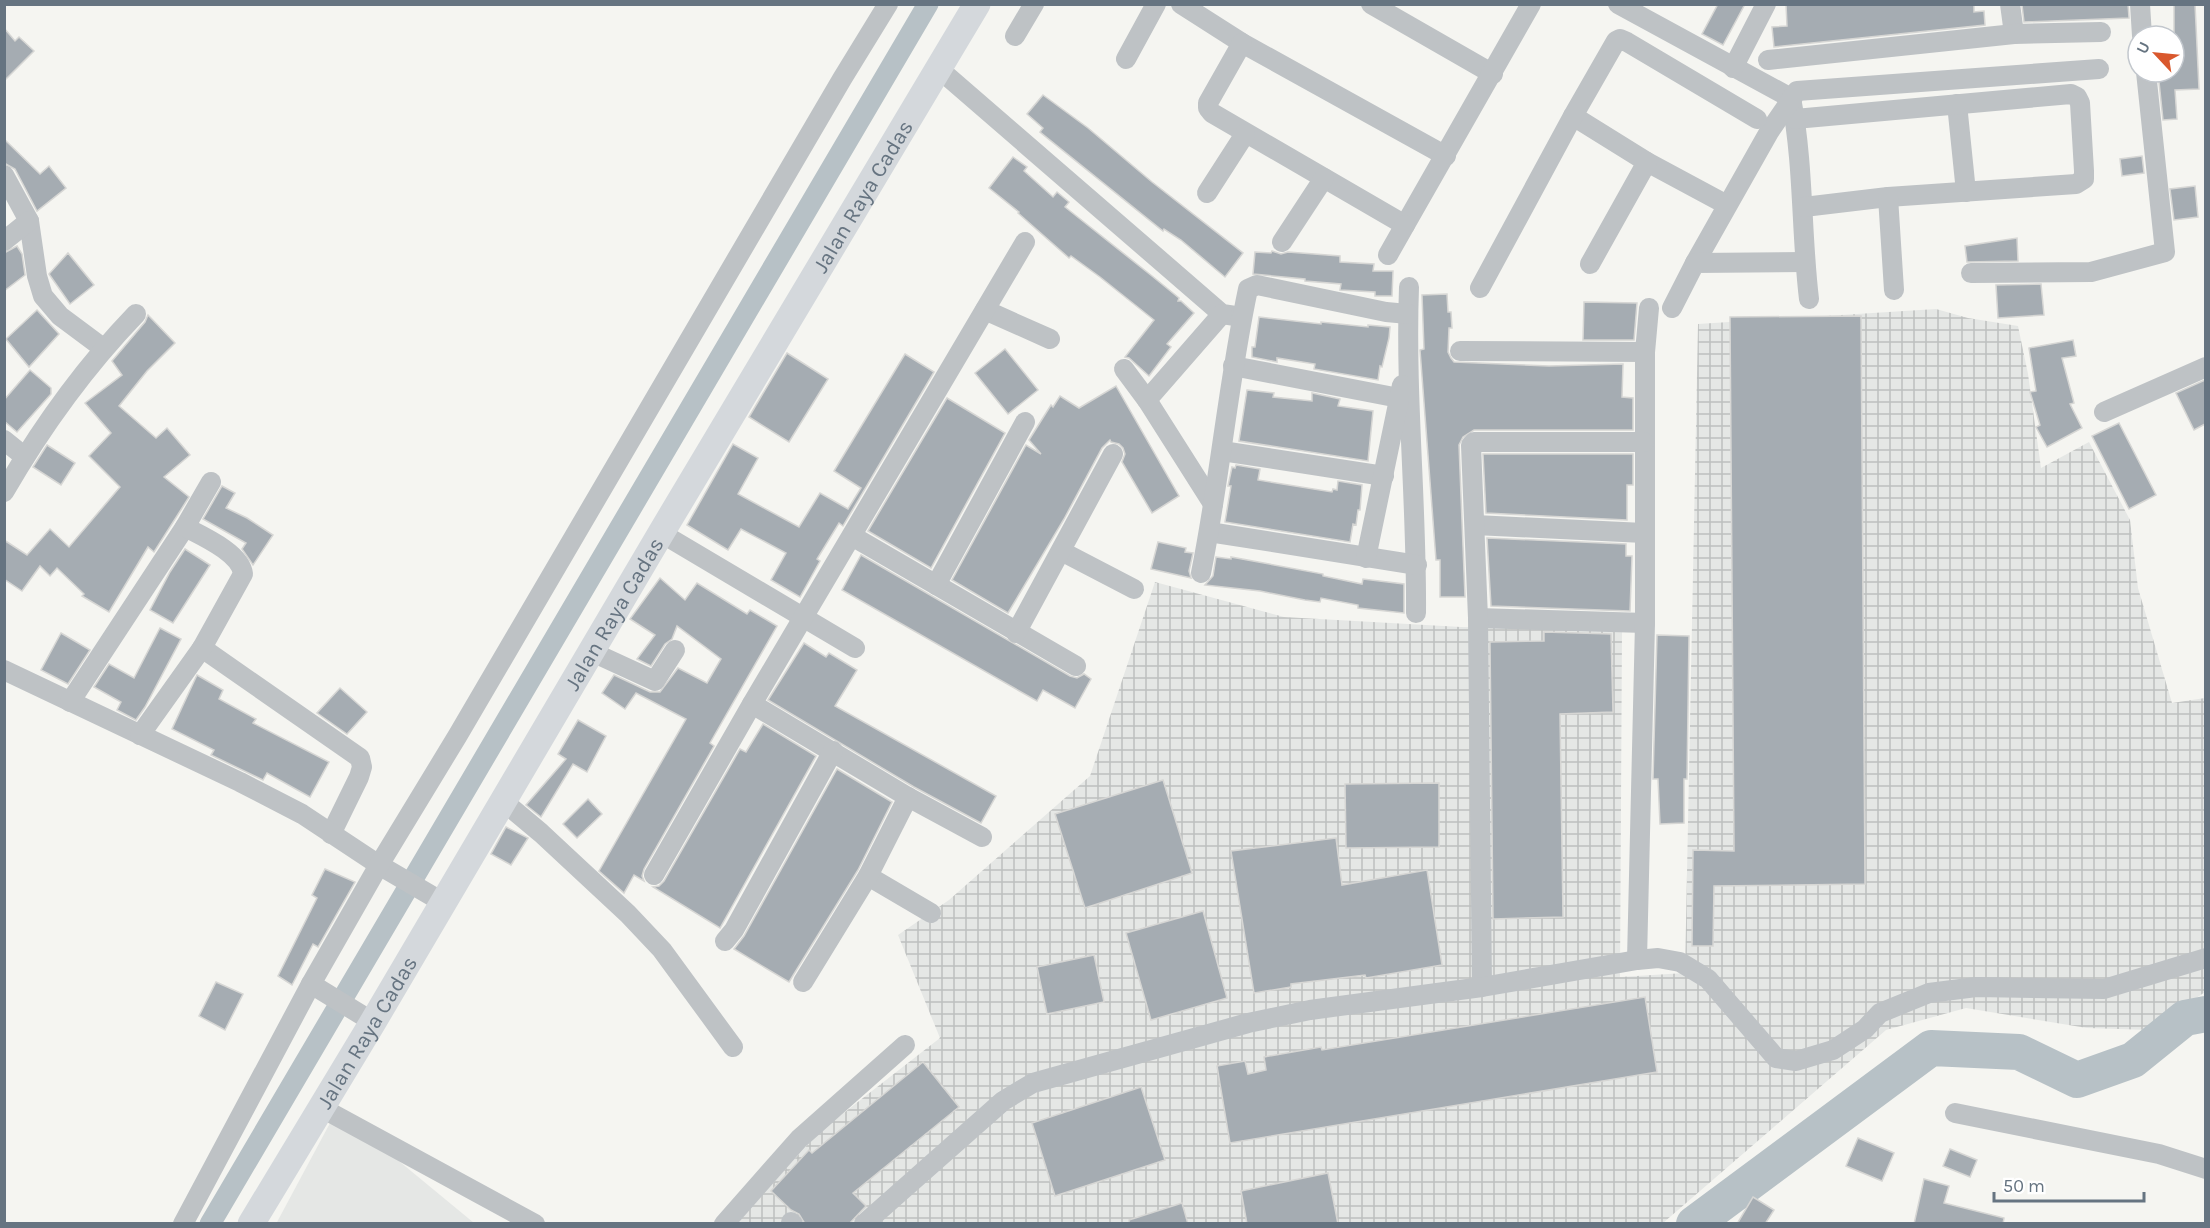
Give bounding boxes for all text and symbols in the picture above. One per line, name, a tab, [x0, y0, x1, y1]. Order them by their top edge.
north arrow	[2126, 24, 2186, 84]
text: U	[2132, 39, 2154, 57]
street label: Jalan Raya Cadas	[808, 115, 919, 278]
street label: Jalan Raya Cadas	[559, 533, 670, 695]
street label: Jalan Raya Cadas	[312, 952, 423, 1114]
scale bar	[1994, 1165, 2144, 1203]
text: 50 m	[2003, 1175, 2045, 1197]

